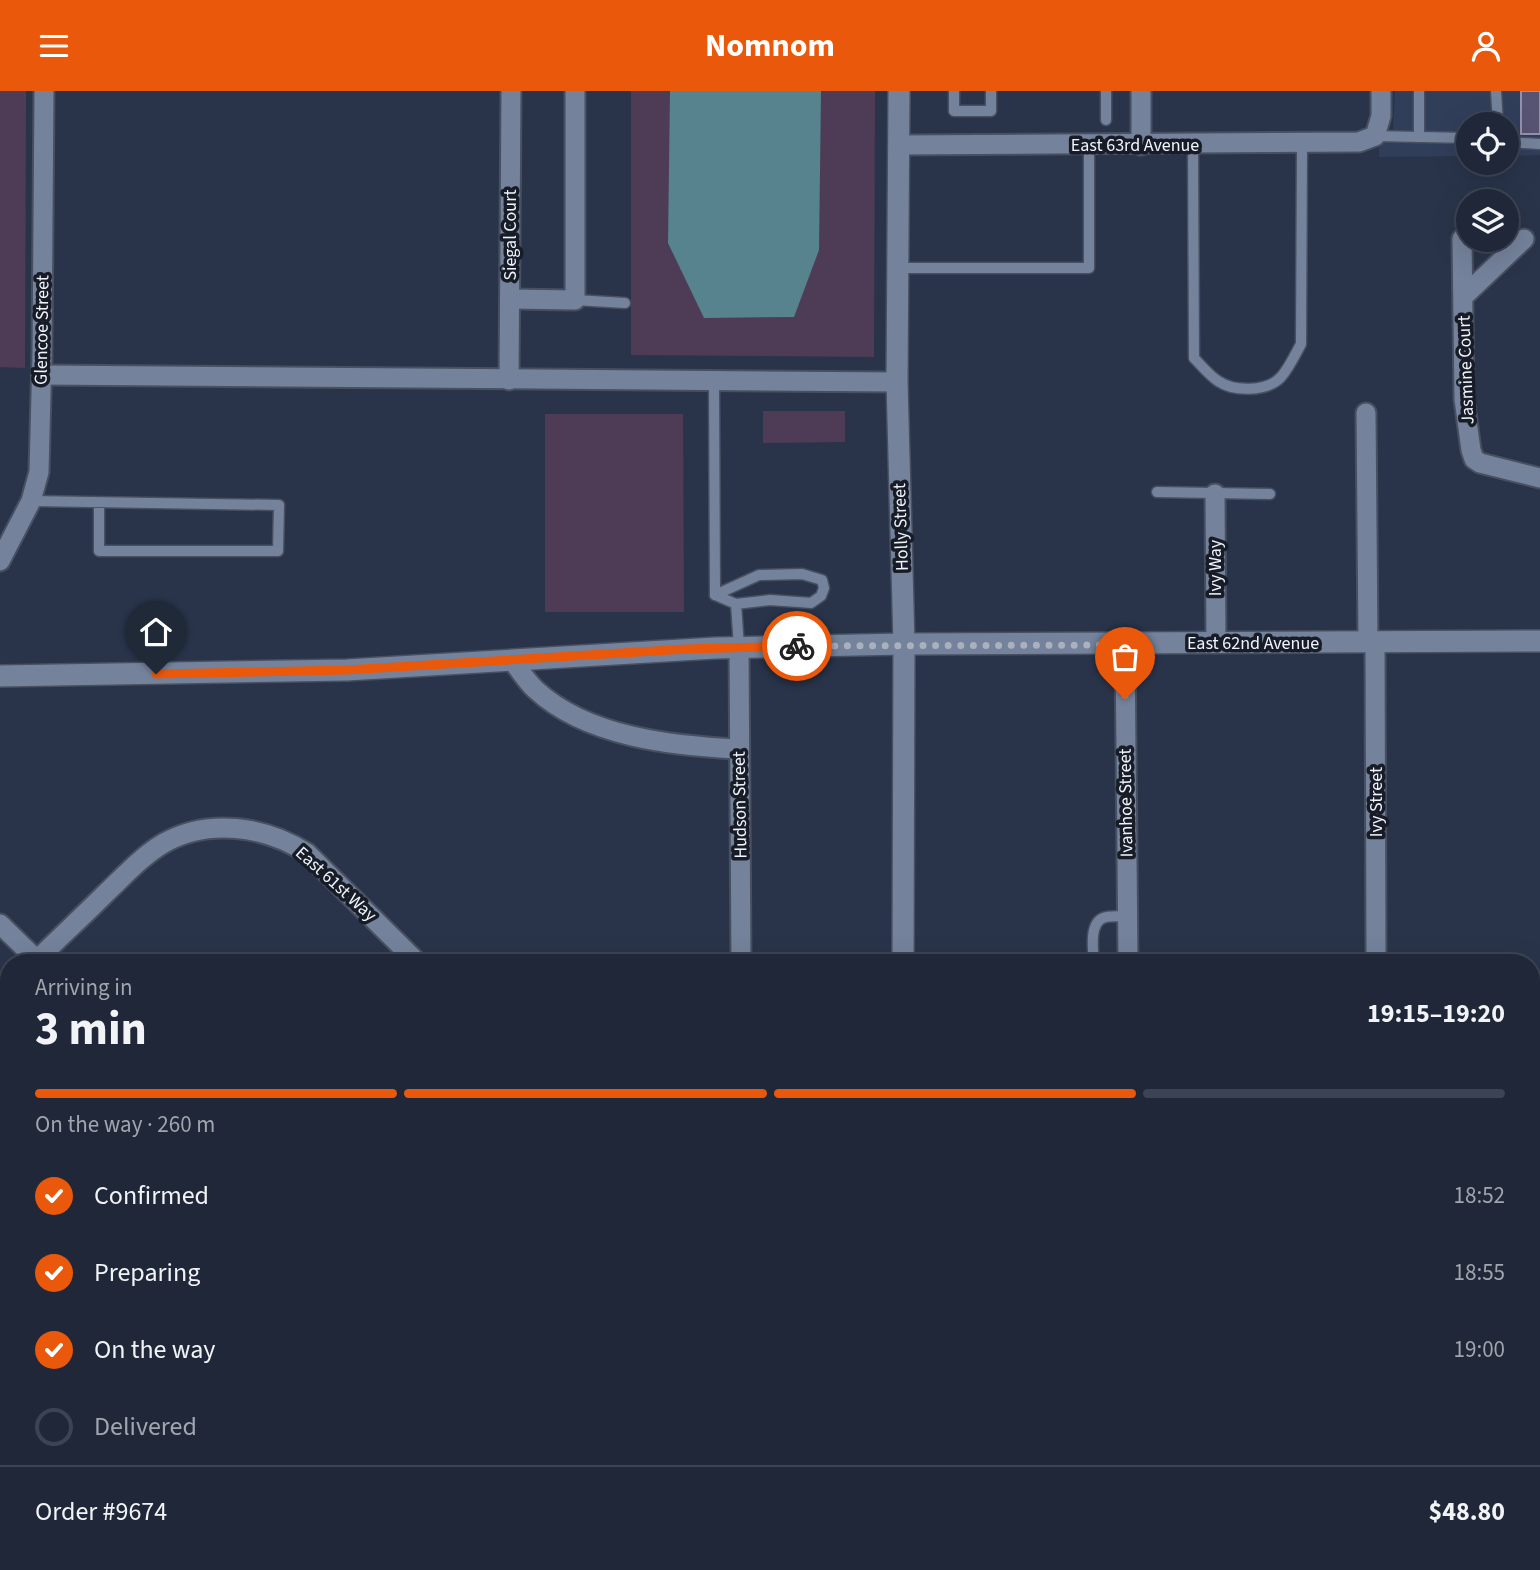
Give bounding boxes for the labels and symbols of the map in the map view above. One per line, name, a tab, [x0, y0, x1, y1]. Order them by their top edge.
street label: East 63rd Avenue	[1071, 133, 1199, 158]
street label: Siegal Court	[498, 190, 523, 281]
street label: Glencoe Street	[29, 275, 55, 385]
street label: Jasmine Court	[1452, 315, 1480, 425]
street label: Holly Street	[887, 483, 915, 571]
street label: Ivy Way	[1203, 539, 1228, 596]
pin	[126, 602, 186, 674]
courier	[762, 611, 832, 681]
pin	[1095, 627, 1155, 699]
street label: East 62nd Avenue	[1187, 631, 1319, 656]
street label: Ivanhoe Street	[1113, 748, 1139, 858]
street label: Hudson Street	[727, 751, 753, 859]
street label: Ivy Street	[1364, 767, 1389, 837]
street label: East 61st Way	[290, 841, 383, 928]

